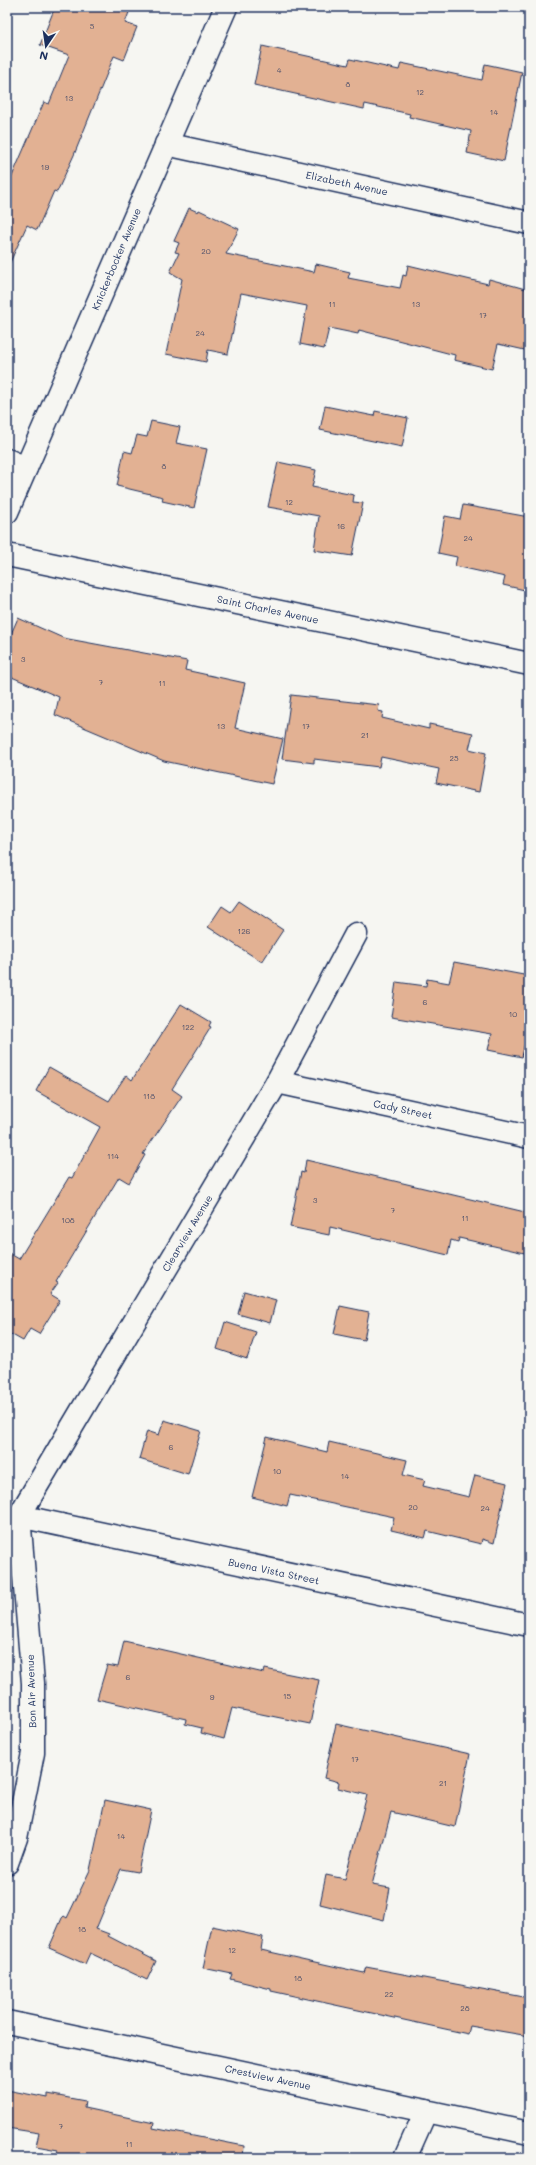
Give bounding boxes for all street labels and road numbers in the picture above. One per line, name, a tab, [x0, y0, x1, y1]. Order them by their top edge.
street label: Elizabeth Avenue	[305, 167, 389, 199]
street label: Knickerbocker Avenue	[88, 206, 144, 312]
street label: Saint Charles Avenue	[216, 591, 320, 627]
street label: Cady Street	[372, 1096, 434, 1122]
street label: Clearview Avenue	[159, 1192, 215, 1274]
street label: Buena Vista Street	[227, 1554, 321, 1588]
street label: Bon Air Avenue	[23, 1654, 39, 1728]
street label: Crestview Avenue	[224, 2061, 312, 2093]

